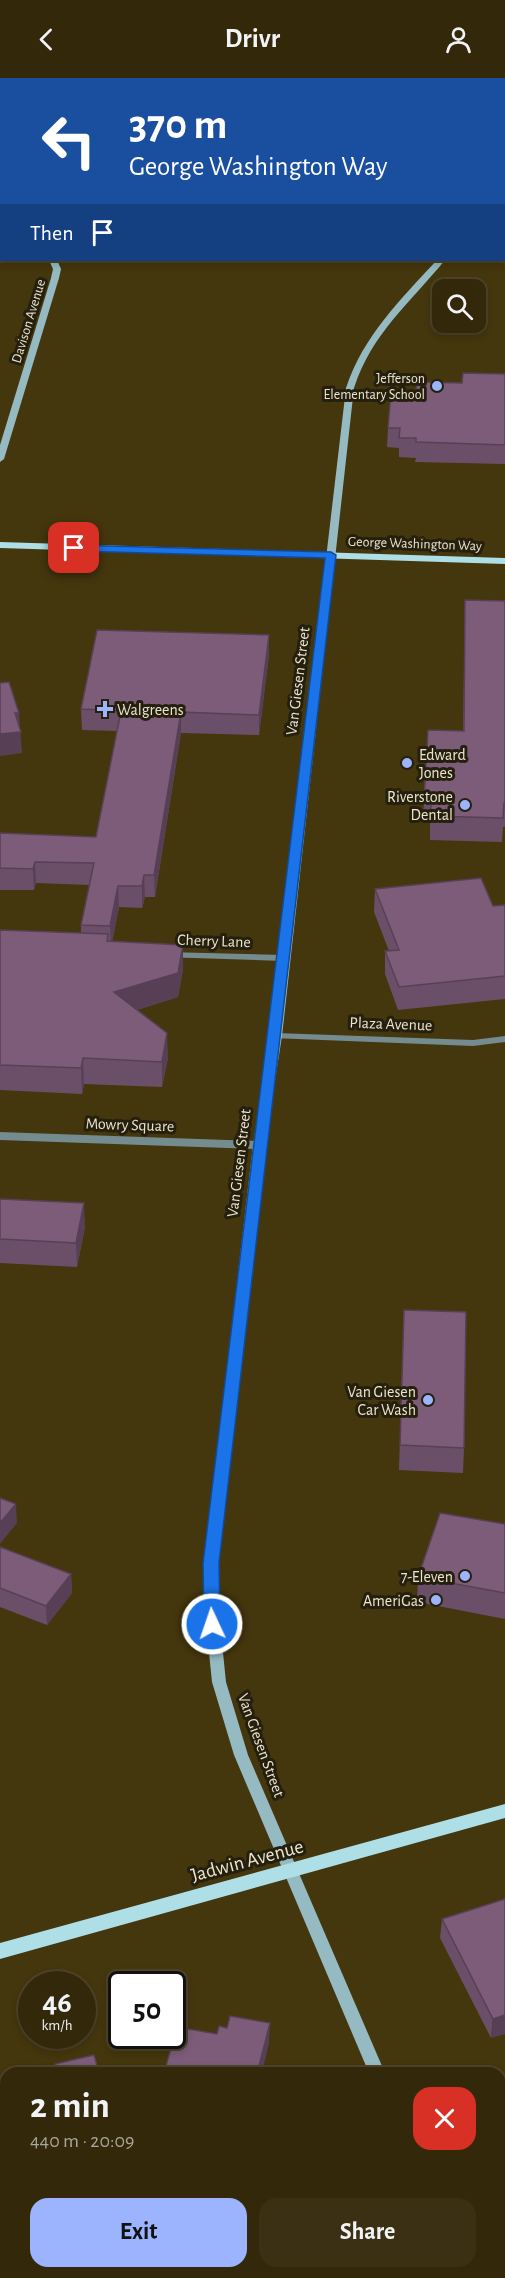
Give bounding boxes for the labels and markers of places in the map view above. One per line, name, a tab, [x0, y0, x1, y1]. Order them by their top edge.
place label: Jefferson Elementary School	[324, 372, 425, 402]
marker: Jefferson Elementary School	[430, 379, 444, 393]
pin	[48, 522, 99, 573]
marker: Walgreens	[98, 702, 112, 716]
place label: Walgreens	[117, 702, 184, 718]
place label: Edward Jones	[419, 747, 466, 781]
marker: Edward Jones	[400, 756, 414, 770]
place label: Riverstone Dental	[387, 789, 453, 823]
marker: Riverstone Dental	[458, 798, 472, 812]
place label: Van Giesen Car Wash	[347, 1384, 416, 1418]
marker: Van Giesen Car Wash	[421, 1393, 435, 1407]
place label: 7-Eleven	[401, 1569, 453, 1585]
marker: 7-Eleven	[458, 1569, 472, 1583]
place label: AmeriGas	[363, 1593, 424, 1609]
marker: AmeriGas	[429, 1593, 443, 1607]

